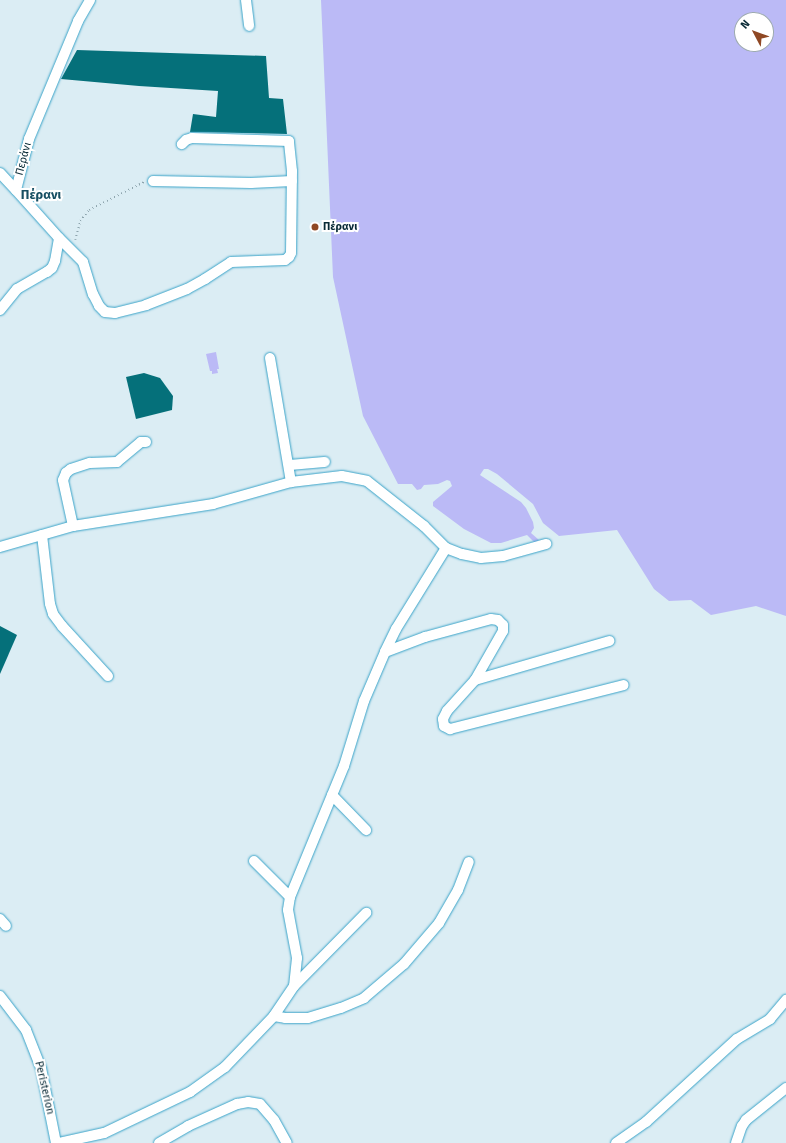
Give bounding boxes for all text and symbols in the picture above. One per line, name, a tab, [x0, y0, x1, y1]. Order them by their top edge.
north arrow	[734, 12, 774, 52]
text: N	[738, 17, 753, 31]
street label: Περάνι	[13, 141, 35, 177]
district label: Πέρανι	[21, 187, 61, 203]
place label: Πέρανι	[323, 220, 357, 234]
marker: Πέρανι	[310, 222, 320, 232]
street label: Peristerion	[31, 1060, 57, 1116]

